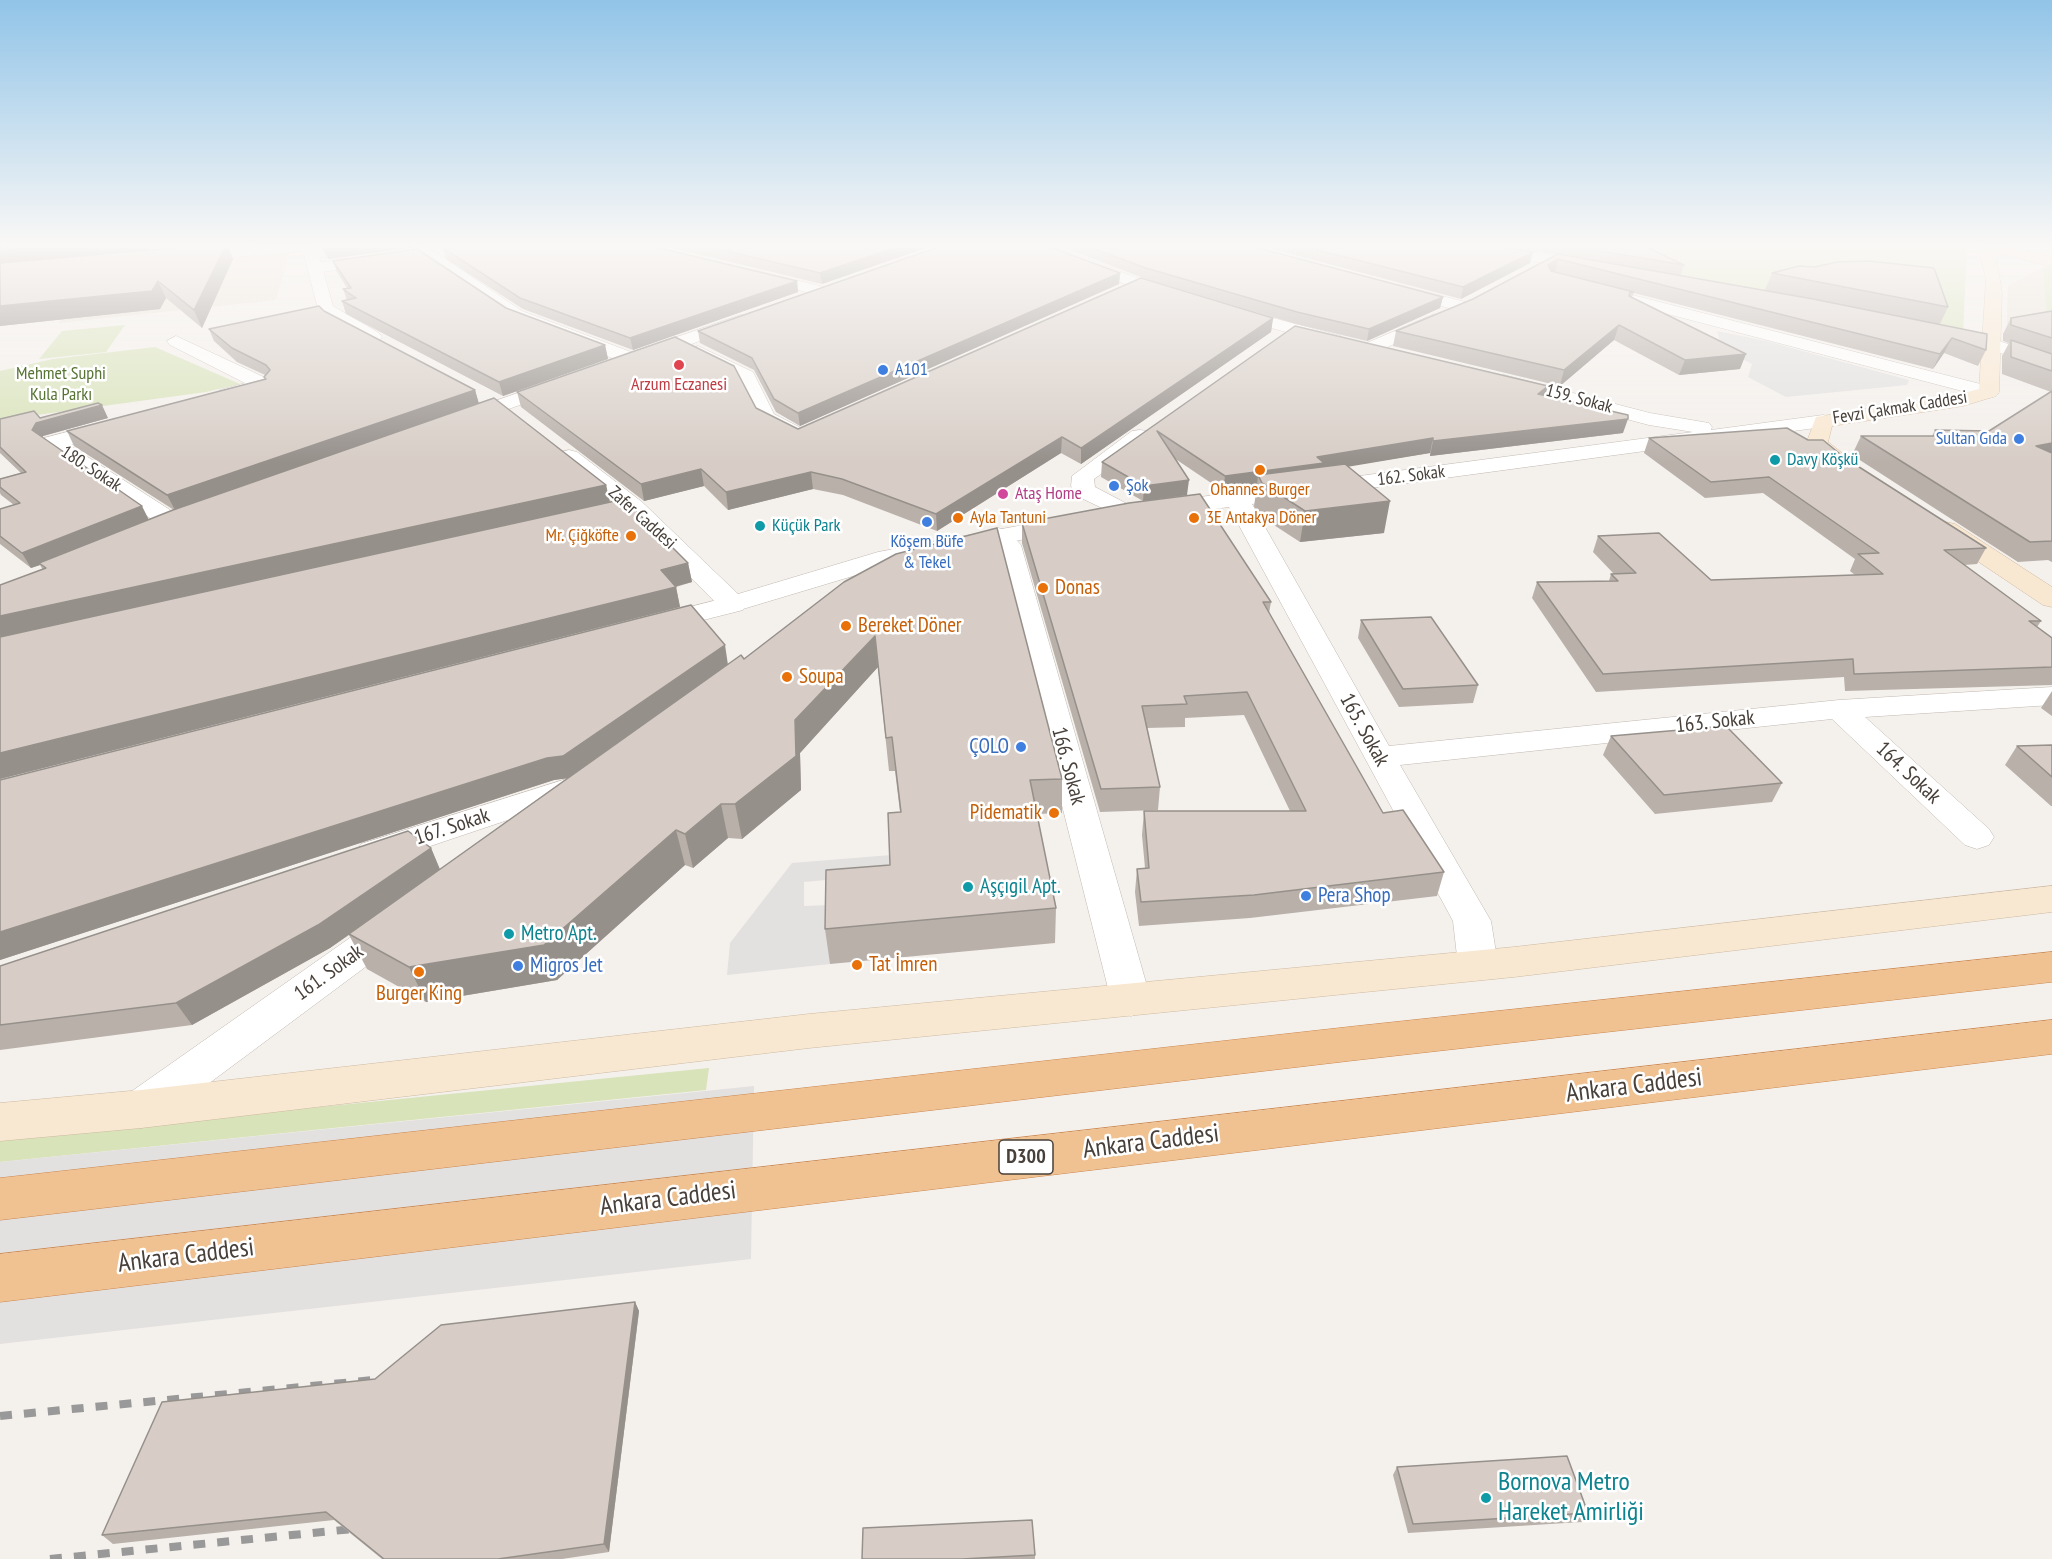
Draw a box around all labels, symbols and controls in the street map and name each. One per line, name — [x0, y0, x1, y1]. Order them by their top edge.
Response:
marker: Arzum Eczanesi — [672, 358, 686, 372]
place label: A101 — [895, 359, 928, 381]
park label: Mehmet Suphi Kula Parkı — [16, 363, 106, 406]
marker: A101 — [876, 363, 890, 377]
place label: Arzum Eczanesi — [631, 374, 727, 396]
street label: 159. Sokak — [1543, 380, 1615, 418]
street label: Fevzi Çakmak Caddesi — [1831, 387, 1969, 429]
place label: Sultan Gıda — [1936, 428, 2007, 450]
marker: Sultan Gıda — [2012, 432, 2026, 446]
street label: 180. Sokak — [57, 441, 125, 497]
place label: Davy Köşkü — [1787, 449, 1858, 471]
marker: Davy Köşkü — [1768, 453, 1782, 467]
street label: 162. Sokak — [1376, 461, 1446, 491]
marker: Ohannes Burger — [1253, 463, 1267, 477]
place label: Şok — [1126, 475, 1148, 497]
marker: Şok — [1107, 479, 1121, 493]
place label: Ohannes Burger — [1210, 479, 1310, 501]
street label: Zafer Caddesi — [604, 482, 680, 554]
place label: Ataş Home — [1015, 483, 1082, 505]
marker: Ataş Home — [996, 487, 1010, 501]
place label: Ayla Tantuni — [970, 507, 1046, 529]
place label: 3E Antakya Döner — [1206, 507, 1316, 529]
marker: Ayla Tantuni — [951, 511, 965, 525]
marker: 3E Antakya Döner — [1187, 511, 1201, 525]
place label: Küçük Park — [772, 515, 840, 537]
marker: Köşem Büfe & Tekel — [920, 515, 934, 529]
marker: Küçük Park — [753, 519, 767, 533]
place label: Mr. Çiğköfte — [546, 525, 619, 547]
marker: Mr. Çiğköfte — [624, 529, 638, 543]
place label: Köşem Büfe & Tekel — [890, 531, 964, 574]
place label: Donas — [1055, 575, 1100, 601]
marker: Donas — [1036, 581, 1050, 595]
place label: Bereket Döner — [858, 613, 962, 639]
marker: Bereket Döner — [839, 619, 853, 633]
place label: Soupa — [799, 664, 844, 690]
marker: Soupa — [780, 670, 794, 684]
street label: 165. Sokak — [1334, 689, 1394, 771]
street label: 163. Sokak — [1674, 705, 1756, 739]
street label: 166. Sokak — [1046, 724, 1090, 808]
place label: ÇOLO — [969, 734, 1009, 760]
street label: 164. Sokak — [1870, 737, 1946, 809]
marker: ÇOLO — [1014, 740, 1028, 754]
place label: Pidematik — [970, 800, 1042, 826]
street label: 167. Sokak — [411, 803, 493, 851]
marker: Pidematik — [1047, 806, 1061, 820]
place label: Aşçıgil Apt. — [980, 874, 1061, 900]
marker: Aşçıgil Apt. — [961, 880, 975, 894]
place label: Pera Shop — [1318, 883, 1391, 909]
marker: Pera Shop — [1299, 889, 1313, 903]
place label: Metro Apt. — [521, 921, 597, 947]
marker: Metro Apt. — [502, 927, 516, 941]
street label: 161. Sokak — [290, 940, 368, 1006]
place label: Tat İmren — [869, 952, 937, 978]
place label: Migros Jet — [530, 953, 603, 979]
marker: Tat İmren — [850, 958, 864, 972]
marker: Migros Jet — [511, 959, 525, 973]
marker: Burger King — [412, 965, 426, 979]
place label: Burger King — [376, 981, 462, 1007]
street label: Ankara Caddesi — [1564, 1062, 1704, 1110]
street label: Ankara Caddesi — [1081, 1118, 1221, 1166]
road number: D300 — [999, 1140, 1053, 1174]
street label: Ankara Caddesi — [598, 1175, 738, 1223]
street label: Ankara Caddesi — [116, 1232, 256, 1280]
place label: Bornova Metro Hareket Amirliği — [1498, 1467, 1644, 1528]
marker: Bornova Metro Hareket Amirliği — [1479, 1491, 1493, 1505]

